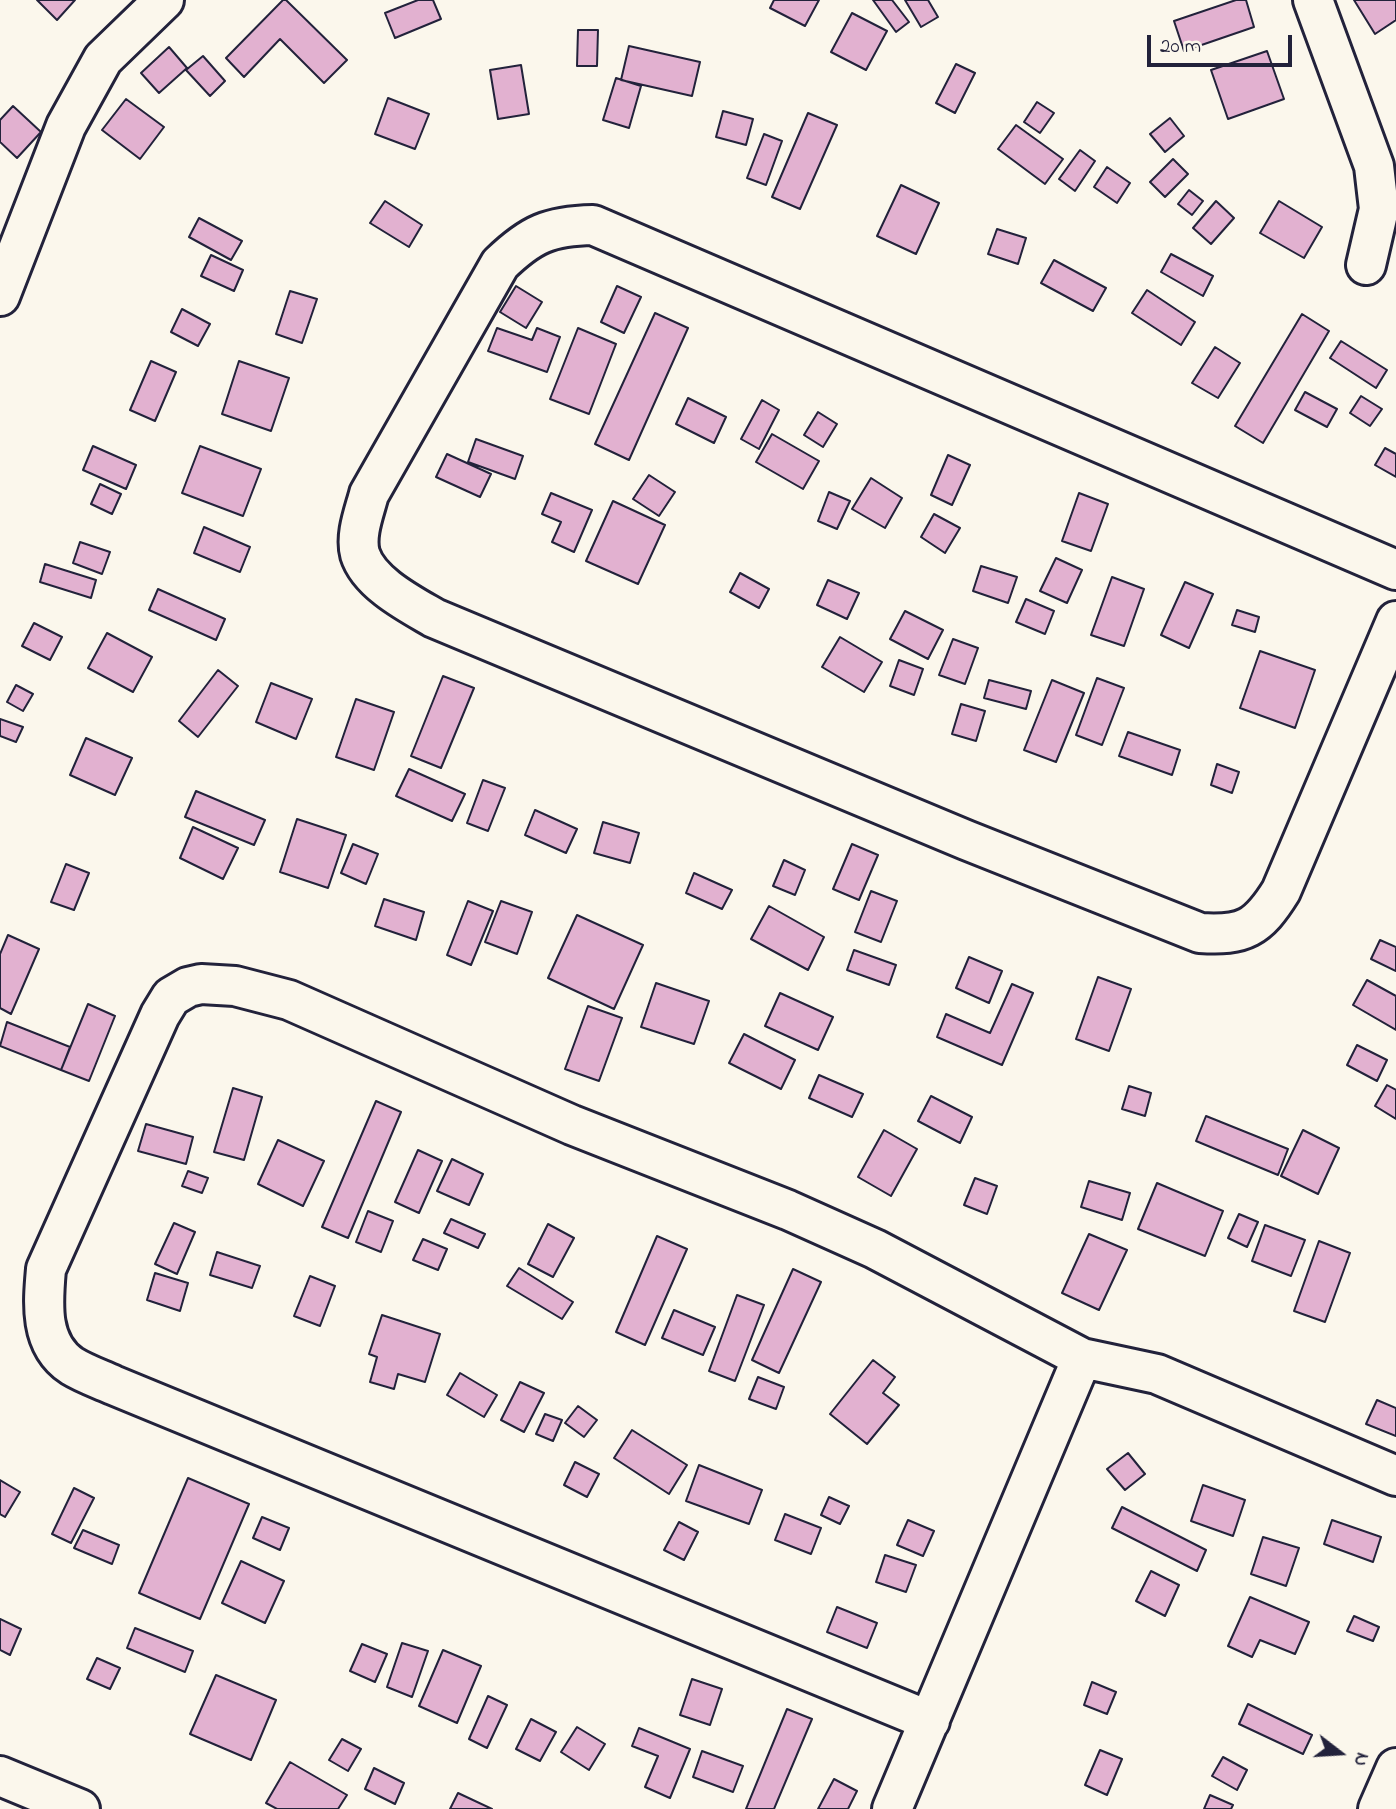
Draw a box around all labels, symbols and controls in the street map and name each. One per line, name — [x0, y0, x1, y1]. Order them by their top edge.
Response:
scale bar — [1151, 21, 1296, 65]
text: 20 m — [1160, 32, 1201, 62]
north arrow — [1305, 1718, 1375, 1788]
text: N — [1346, 1749, 1375, 1769]

